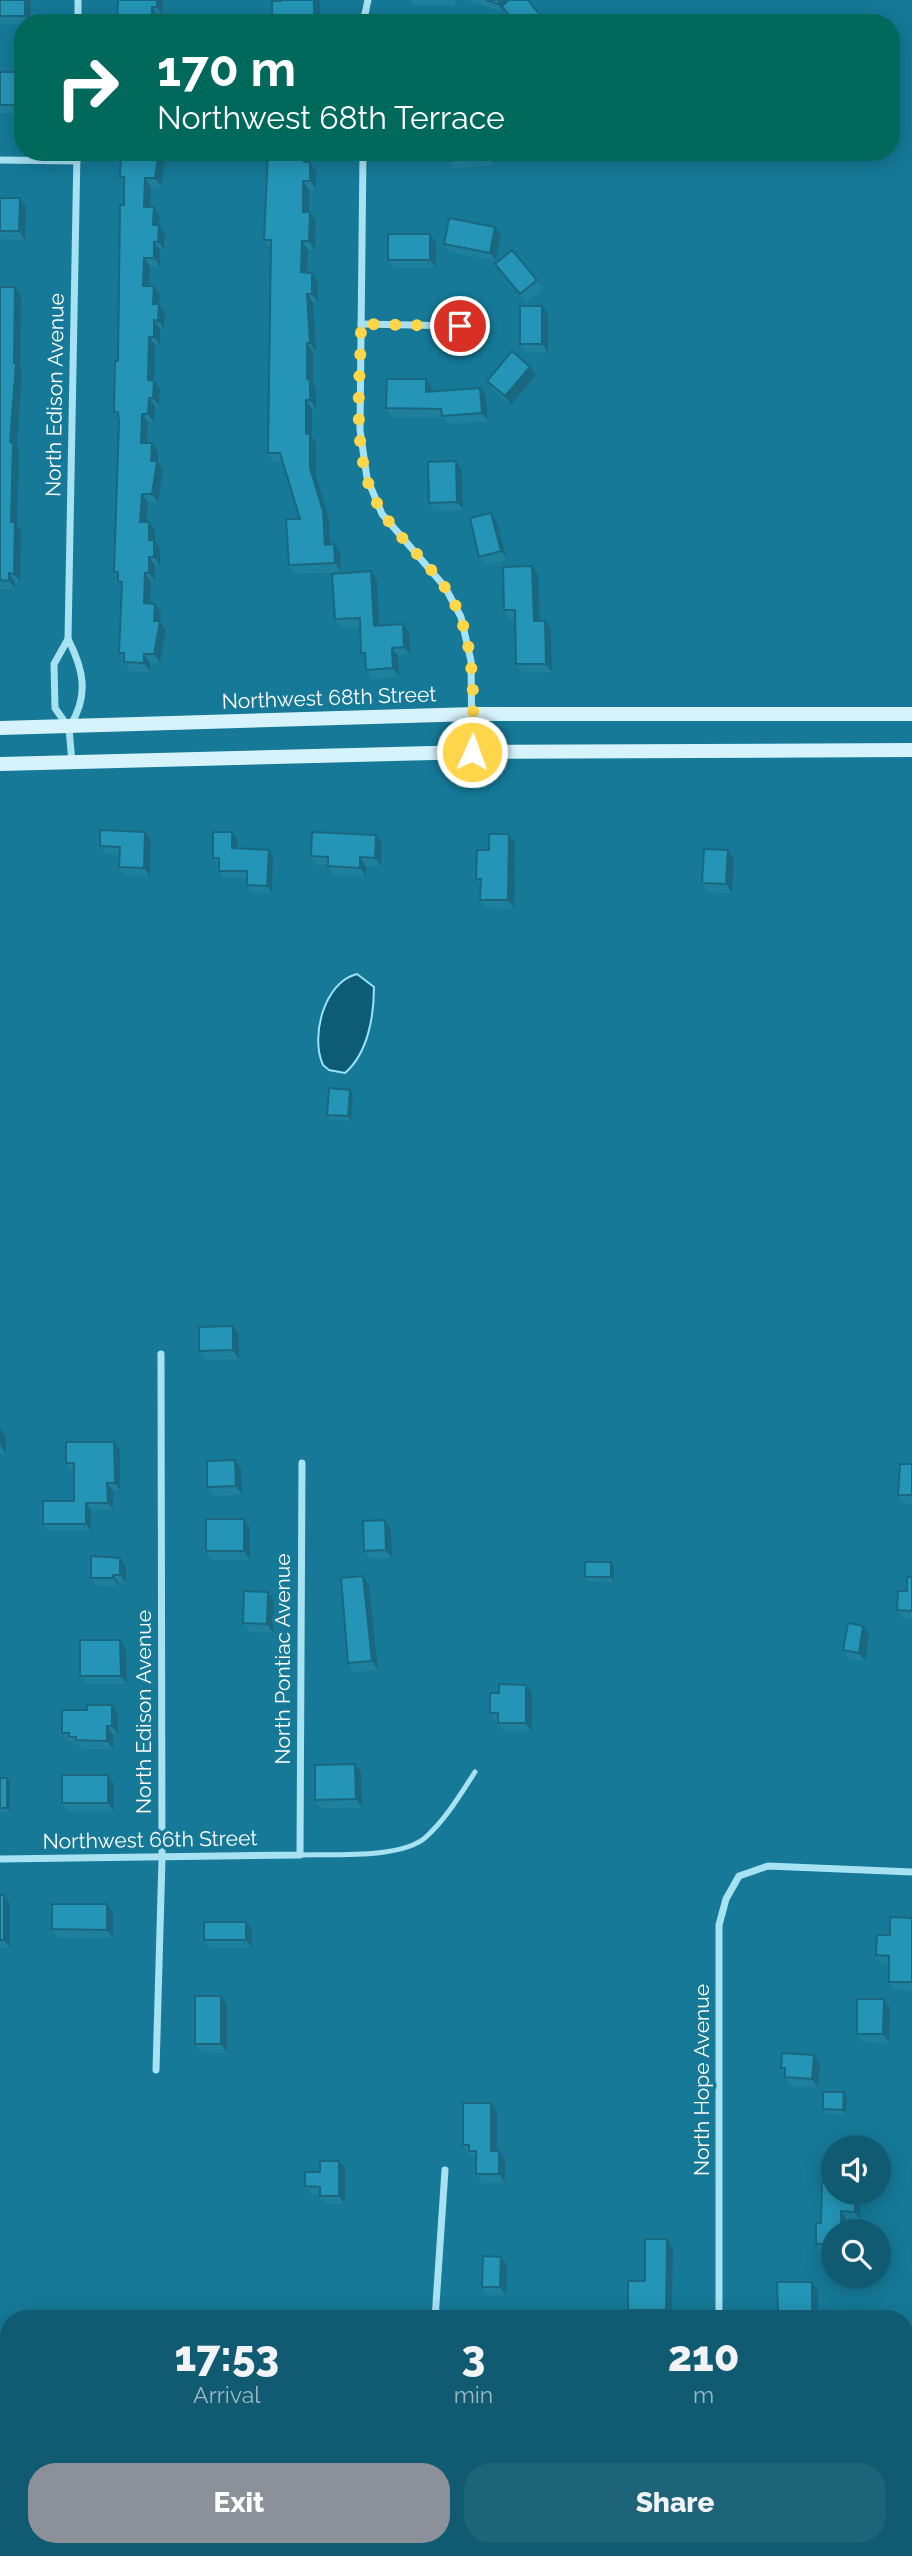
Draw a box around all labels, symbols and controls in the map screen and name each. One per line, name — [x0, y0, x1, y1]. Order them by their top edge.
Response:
text: 170 m — [157, 40, 296, 97]
icon: right — [42, 42, 133, 133]
text: Northwest 68th Terrace — [157, 99, 505, 136]
street label: North Edison Avenue — [40, 293, 69, 497]
pin — [430, 296, 490, 356]
icon: arrive — [441, 307, 479, 345]
street label: Northwest 68th Street — [221, 681, 437, 714]
position arrow — [435, 715, 509, 789]
street label: North Pontiac Avenue — [270, 1553, 295, 1765]
street label: North Edison Avenue — [131, 1610, 156, 1814]
street label: Northwest 66th Street — [42, 1825, 258, 1854]
street label: North Hope Avenue — [689, 1984, 714, 2176]
map controls — [821, 2135, 891, 2289]
button: sound — [821, 2135, 891, 2205]
button: search — [821, 2219, 891, 2289]
text: 17:53 — [174, 2332, 279, 2381]
text: 3 — [461, 2332, 485, 2381]
text: 210 — [668, 2332, 740, 2381]
text: Arrival — [193, 2381, 261, 2408]
text: min — [454, 2381, 493, 2408]
text: m — [693, 2381, 714, 2408]
button: Exit — [28, 2463, 450, 2543]
button: Share — [464, 2463, 886, 2543]

